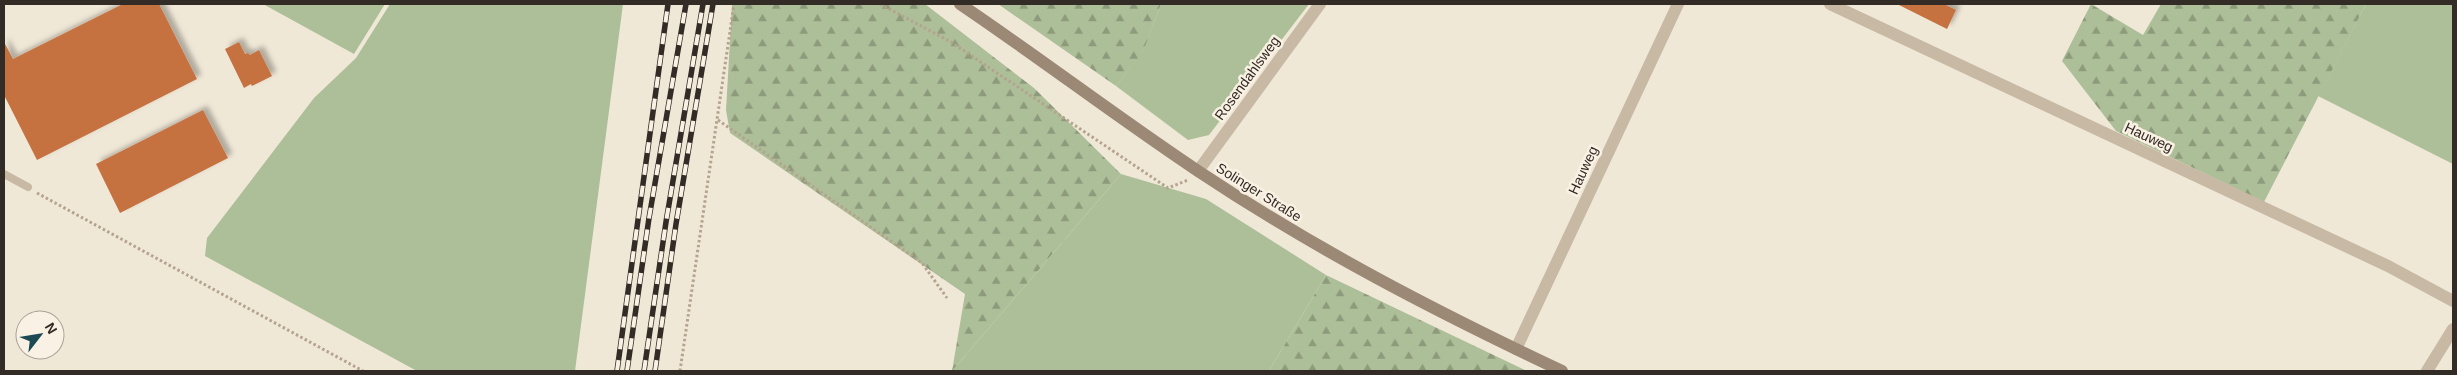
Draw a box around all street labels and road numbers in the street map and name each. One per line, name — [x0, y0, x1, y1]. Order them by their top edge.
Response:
street label: Rosendahlsweg — [1211, 33, 1283, 123]
street label: Hauweg — [2122, 119, 2176, 155]
street label: Hauweg — [1565, 143, 1601, 197]
street label: Solinger Straße — [1214, 159, 1305, 225]

